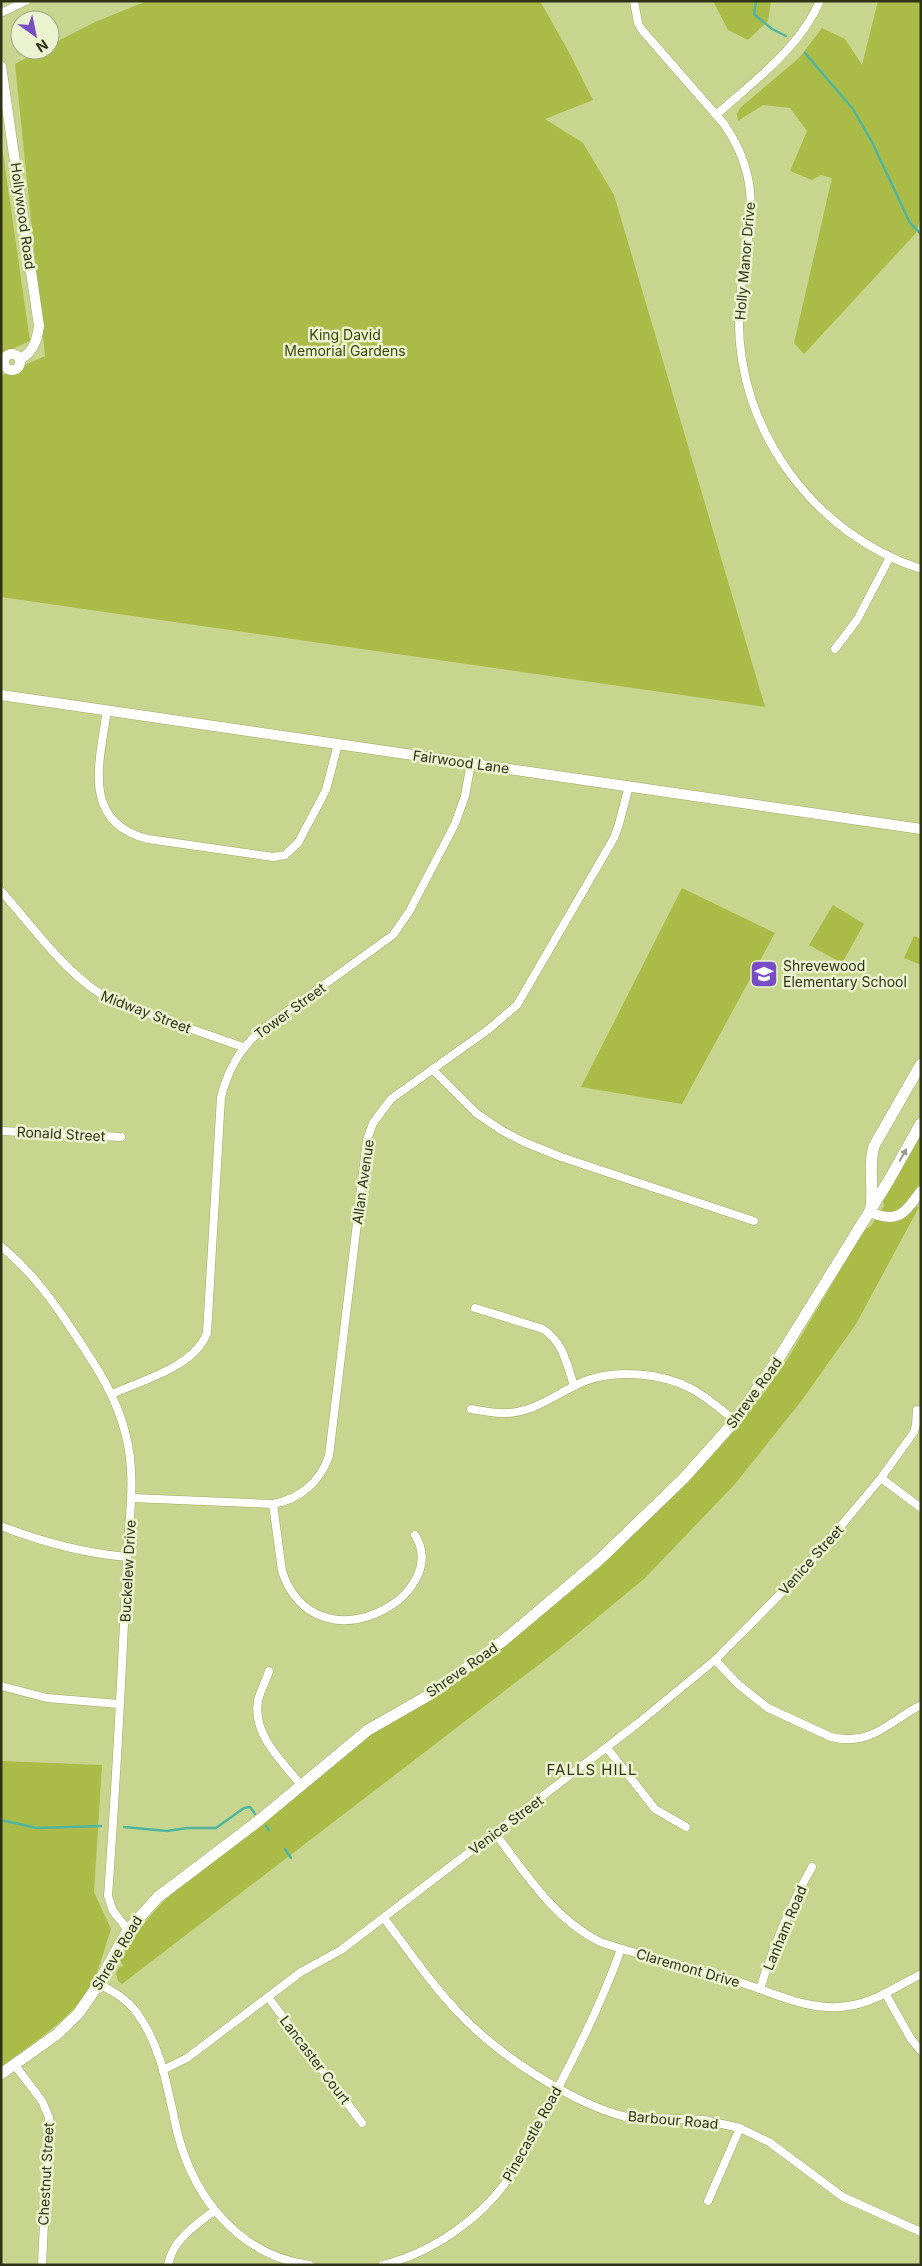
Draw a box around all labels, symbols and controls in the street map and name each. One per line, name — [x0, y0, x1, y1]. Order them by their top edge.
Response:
north arrow — [10, 10, 60, 60]
text: N — [33, 36, 51, 56]
street label: Hollywood Road — [8, 161, 39, 270]
street label: Holly Manor Drive — [731, 201, 758, 321]
park label: King David Memorial Gardens — [284, 326, 406, 359]
street label: Fairwood Lane — [412, 746, 510, 777]
place label: Shrevewood Elementary School — [783, 957, 907, 990]
school or university icon: Shrevewood Elementary School — [749, 959, 779, 989]
street label: Tower Street — [251, 979, 329, 1042]
street label: Midway Street — [99, 987, 194, 1037]
street label: Ronald Street — [16, 1123, 106, 1144]
street label: Allan Avenue — [348, 1138, 377, 1226]
one-way arrow — [899, 1148, 908, 1161]
street label: Shreve Road — [722, 1354, 785, 1432]
street label: Buckelew Drive — [116, 1519, 139, 1623]
street label: Venice Street — [775, 1521, 847, 1598]
street label: Shreve Road — [423, 1639, 501, 1701]
district label: FALLS HILL — [547, 1760, 637, 1779]
street label: Venice Street — [465, 1791, 546, 1858]
street label: Lanham Road — [759, 1883, 810, 1973]
street label: Shreve Road — [88, 1913, 145, 1993]
street label: Claremont Drive — [634, 1945, 742, 1990]
street label: Lancaster Court — [277, 2012, 354, 2108]
street label: Pinecastle Road — [498, 2083, 565, 2184]
street label: Barbour Road — [627, 2107, 719, 2132]
street label: Chestnut Street — [34, 2122, 57, 2226]

